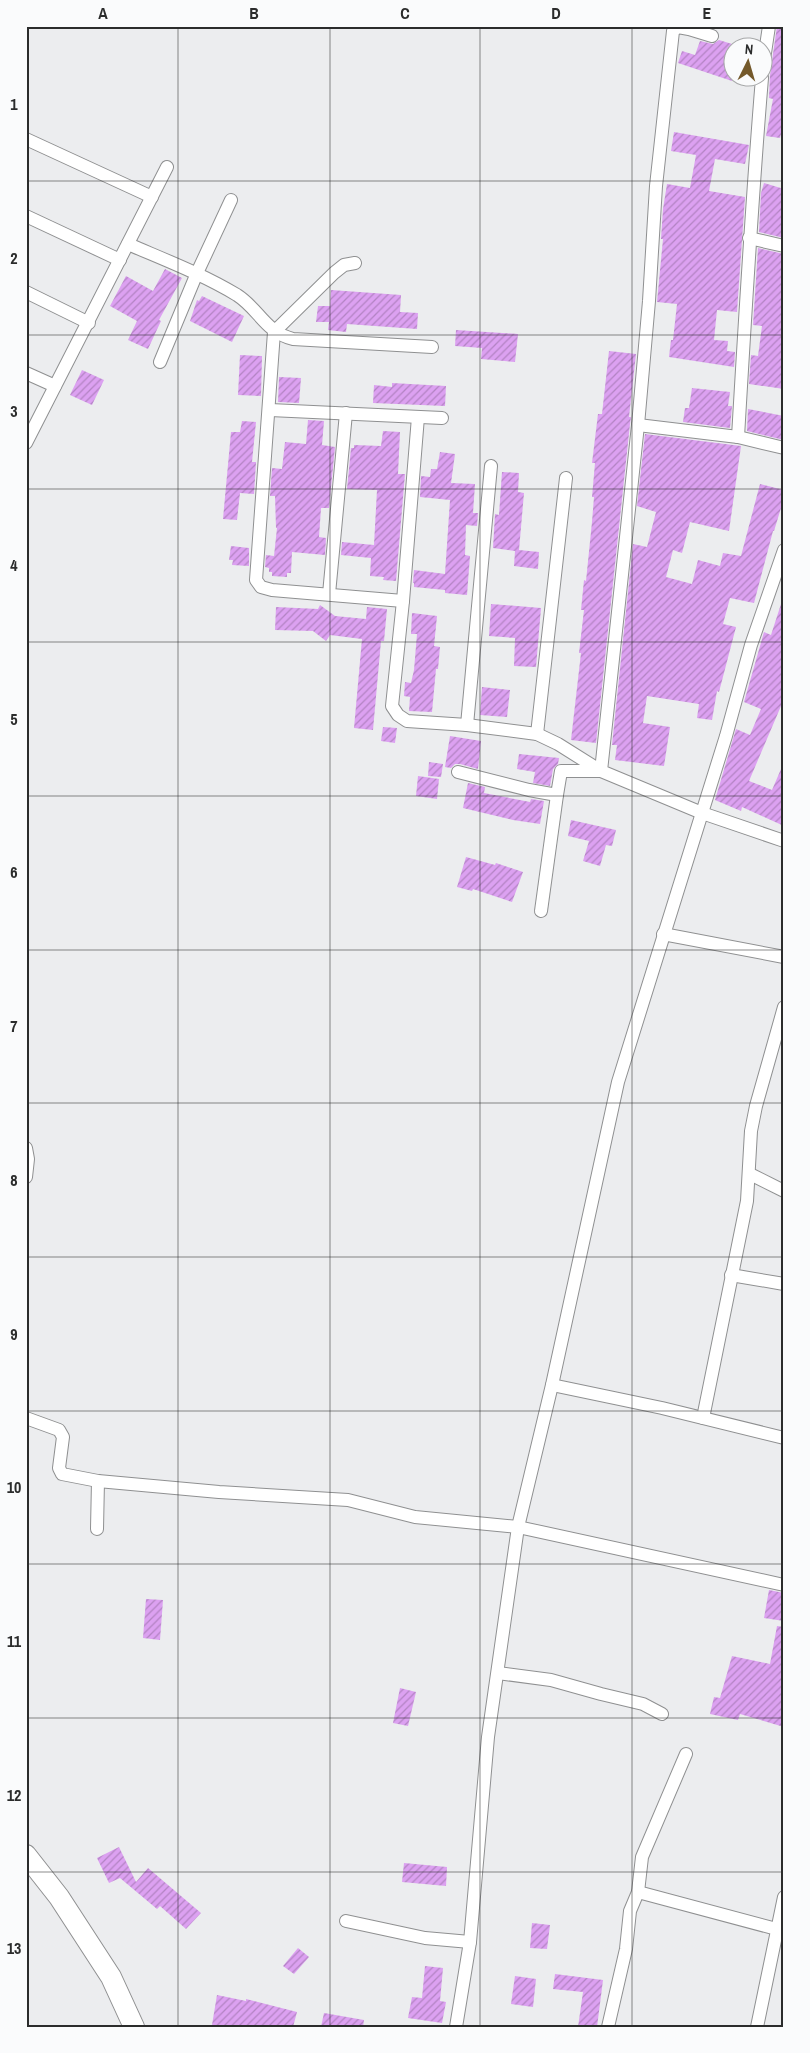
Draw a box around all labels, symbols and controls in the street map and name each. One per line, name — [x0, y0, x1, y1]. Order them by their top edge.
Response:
text: A — [98, 2, 108, 24]
text: B — [249, 2, 259, 24]
text: C — [400, 2, 410, 24]
text: D — [551, 2, 561, 24]
text: E — [703, 2, 712, 24]
north arrow — [722, 38, 772, 88]
text: N — [744, 40, 754, 58]
text: 1 — [10, 93, 18, 115]
text: 2 — [10, 247, 18, 269]
text: 3 — [10, 400, 18, 422]
text: 4 — [10, 554, 18, 576]
text: 5 — [10, 708, 18, 730]
text: 6 — [10, 861, 18, 883]
text: 7 — [10, 1015, 18, 1037]
text: 8 — [10, 1169, 18, 1191]
text: 9 — [10, 1323, 18, 1345]
text: 10 — [7, 1476, 21, 1498]
text: 11 — [7, 1630, 22, 1652]
text: 12 — [7, 1784, 21, 1806]
text: 13 — [7, 1937, 21, 1959]

